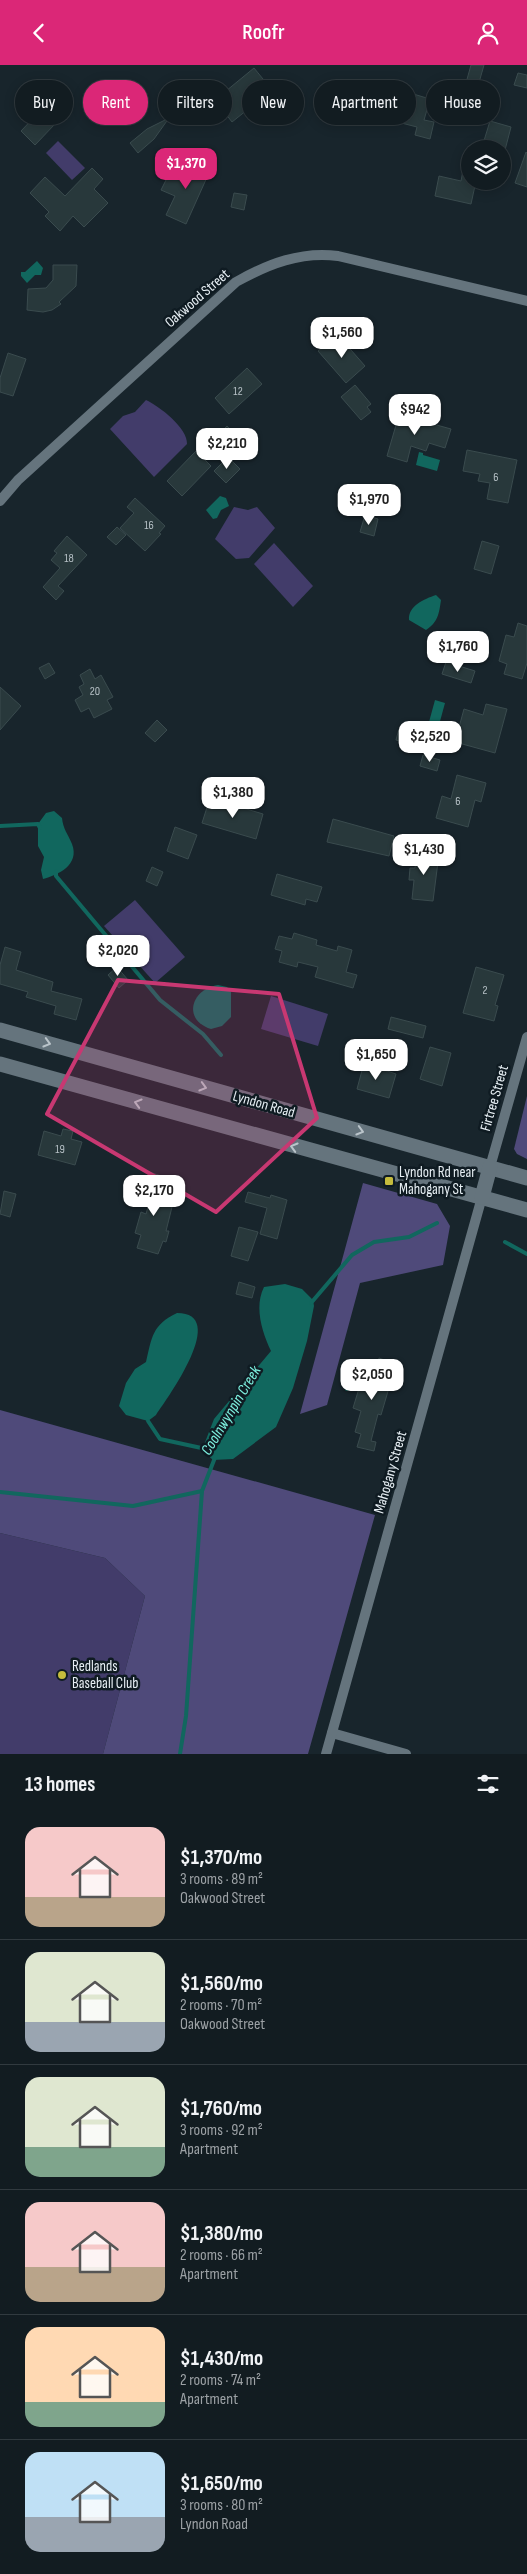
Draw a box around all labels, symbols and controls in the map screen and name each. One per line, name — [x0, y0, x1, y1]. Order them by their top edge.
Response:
icon: back — [25, 19, 53, 47]
text: Roofr — [242, 19, 285, 46]
icon: person — [474, 19, 502, 47]
chip: Buy — [15, 80, 73, 125]
chip: Rent — [83, 80, 148, 125]
chip: Filters — [158, 80, 232, 125]
chip: New — [242, 80, 304, 125]
chip: Apartment — [314, 80, 416, 125]
chip: House — [426, 80, 500, 125]
map controls — [461, 140, 511, 190]
button: layers — [461, 140, 511, 190]
pin: $1,370 — [145, 147, 227, 190]
text: $1,370 — [166, 154, 206, 173]
street label: Oakwood Street — [161, 265, 234, 332]
pin: $1,560 — [301, 317, 383, 359]
text: $1,560 — [322, 323, 362, 342]
house number: 12 — [233, 384, 243, 399]
pin: $942 — [385, 393, 445, 436]
text: $942 — [400, 400, 430, 419]
pin: $2,210 — [186, 427, 268, 470]
text: $2,210 — [207, 434, 247, 453]
house number: 6 — [493, 470, 499, 485]
pin: $1,970 — [328, 483, 410, 526]
text: $1,970 — [349, 490, 389, 509]
house number: 16 — [144, 518, 154, 533]
house number: 18 — [64, 551, 74, 566]
pin: $1,760 — [417, 631, 499, 673]
text: $1,760 — [438, 637, 478, 656]
house number: 20 — [90, 684, 100, 699]
pin: $2,520 — [389, 721, 471, 763]
text: $2,520 — [410, 727, 450, 746]
pin: $1,380 — [192, 777, 274, 819]
text: $1,380 — [213, 783, 253, 802]
house number: 6 — [455, 794, 461, 809]
pin: $1,430 — [383, 833, 465, 876]
text: $1,430 — [404, 840, 444, 859]
pin: $2,020 — [77, 935, 159, 977]
text: $2,020 — [98, 941, 139, 960]
house number: 2 — [483, 983, 488, 998]
one-way arrow — [43, 1037, 51, 1048]
pin: $1,650 — [335, 1039, 417, 1081]
text: $1,650 — [356, 1045, 396, 1064]
street label: Firtree Street — [476, 1062, 513, 1133]
one-way arrow — [199, 1081, 208, 1092]
street label: Lyndon Road — [231, 1087, 297, 1122]
one-way arrow — [134, 1098, 142, 1108]
one-way arrow — [355, 1125, 363, 1135]
house number: 19 — [55, 1142, 65, 1157]
one-way arrow — [291, 1142, 299, 1152]
place label: Lyndon Rd near Mahogany St — [399, 1163, 476, 1199]
pin: $2,170 — [113, 1175, 195, 1217]
marker: Lyndon Rd near Mahogany St — [383, 1175, 395, 1187]
text: $2,170 — [134, 1181, 174, 1200]
pin: $2,050 — [331, 1359, 413, 1401]
water label: Coolnwynpin Creek — [197, 1362, 266, 1459]
text: $2,050 — [351, 1365, 393, 1384]
street label: Mahogany Street — [370, 1428, 411, 1516]
place label: Redlands Baseball Club — [72, 1657, 138, 1693]
marker: Redlands Baseball Club — [56, 1669, 68, 1681]
icon: filters — [474, 1770, 502, 1798]
text: 13 homes — [25, 1772, 95, 1797]
text: $1,370/mo — [180, 1845, 262, 1870]
icon: home — [65, 1847, 125, 1907]
text: 3 rooms · 89 m² — [180, 1870, 263, 1889]
text: Oakwood Street — [180, 1889, 265, 1908]
text: $1,560/mo — [180, 1971, 263, 1996]
icon: home — [65, 1972, 125, 2032]
text: 2 rooms · 70 m² — [180, 1996, 262, 2015]
text: Oakwood Street — [180, 2015, 265, 2034]
text: $1,760/mo — [180, 2096, 262, 2121]
icon: home — [65, 2097, 125, 2157]
text: 3 rooms · 92 m² — [180, 2121, 263, 2140]
text: Apartment — [180, 2140, 238, 2159]
text: $1,380/mo — [180, 2221, 263, 2246]
icon: home — [65, 2222, 125, 2282]
text: 2 rooms · 66 m² — [180, 2246, 263, 2265]
text: Apartment — [180, 2265, 238, 2284]
text: $1,430/mo — [180, 2346, 263, 2371]
icon: home — [65, 2347, 125, 2407]
text: 2 rooms · 74 m² — [180, 2371, 261, 2390]
text: Apartment — [180, 2390, 238, 2409]
text: $1,650/mo — [180, 2471, 263, 2496]
icon: home — [65, 2472, 125, 2532]
text: 3 rooms · 80 m² — [180, 2496, 263, 2515]
text: Lyndon Road — [180, 2515, 248, 2534]

